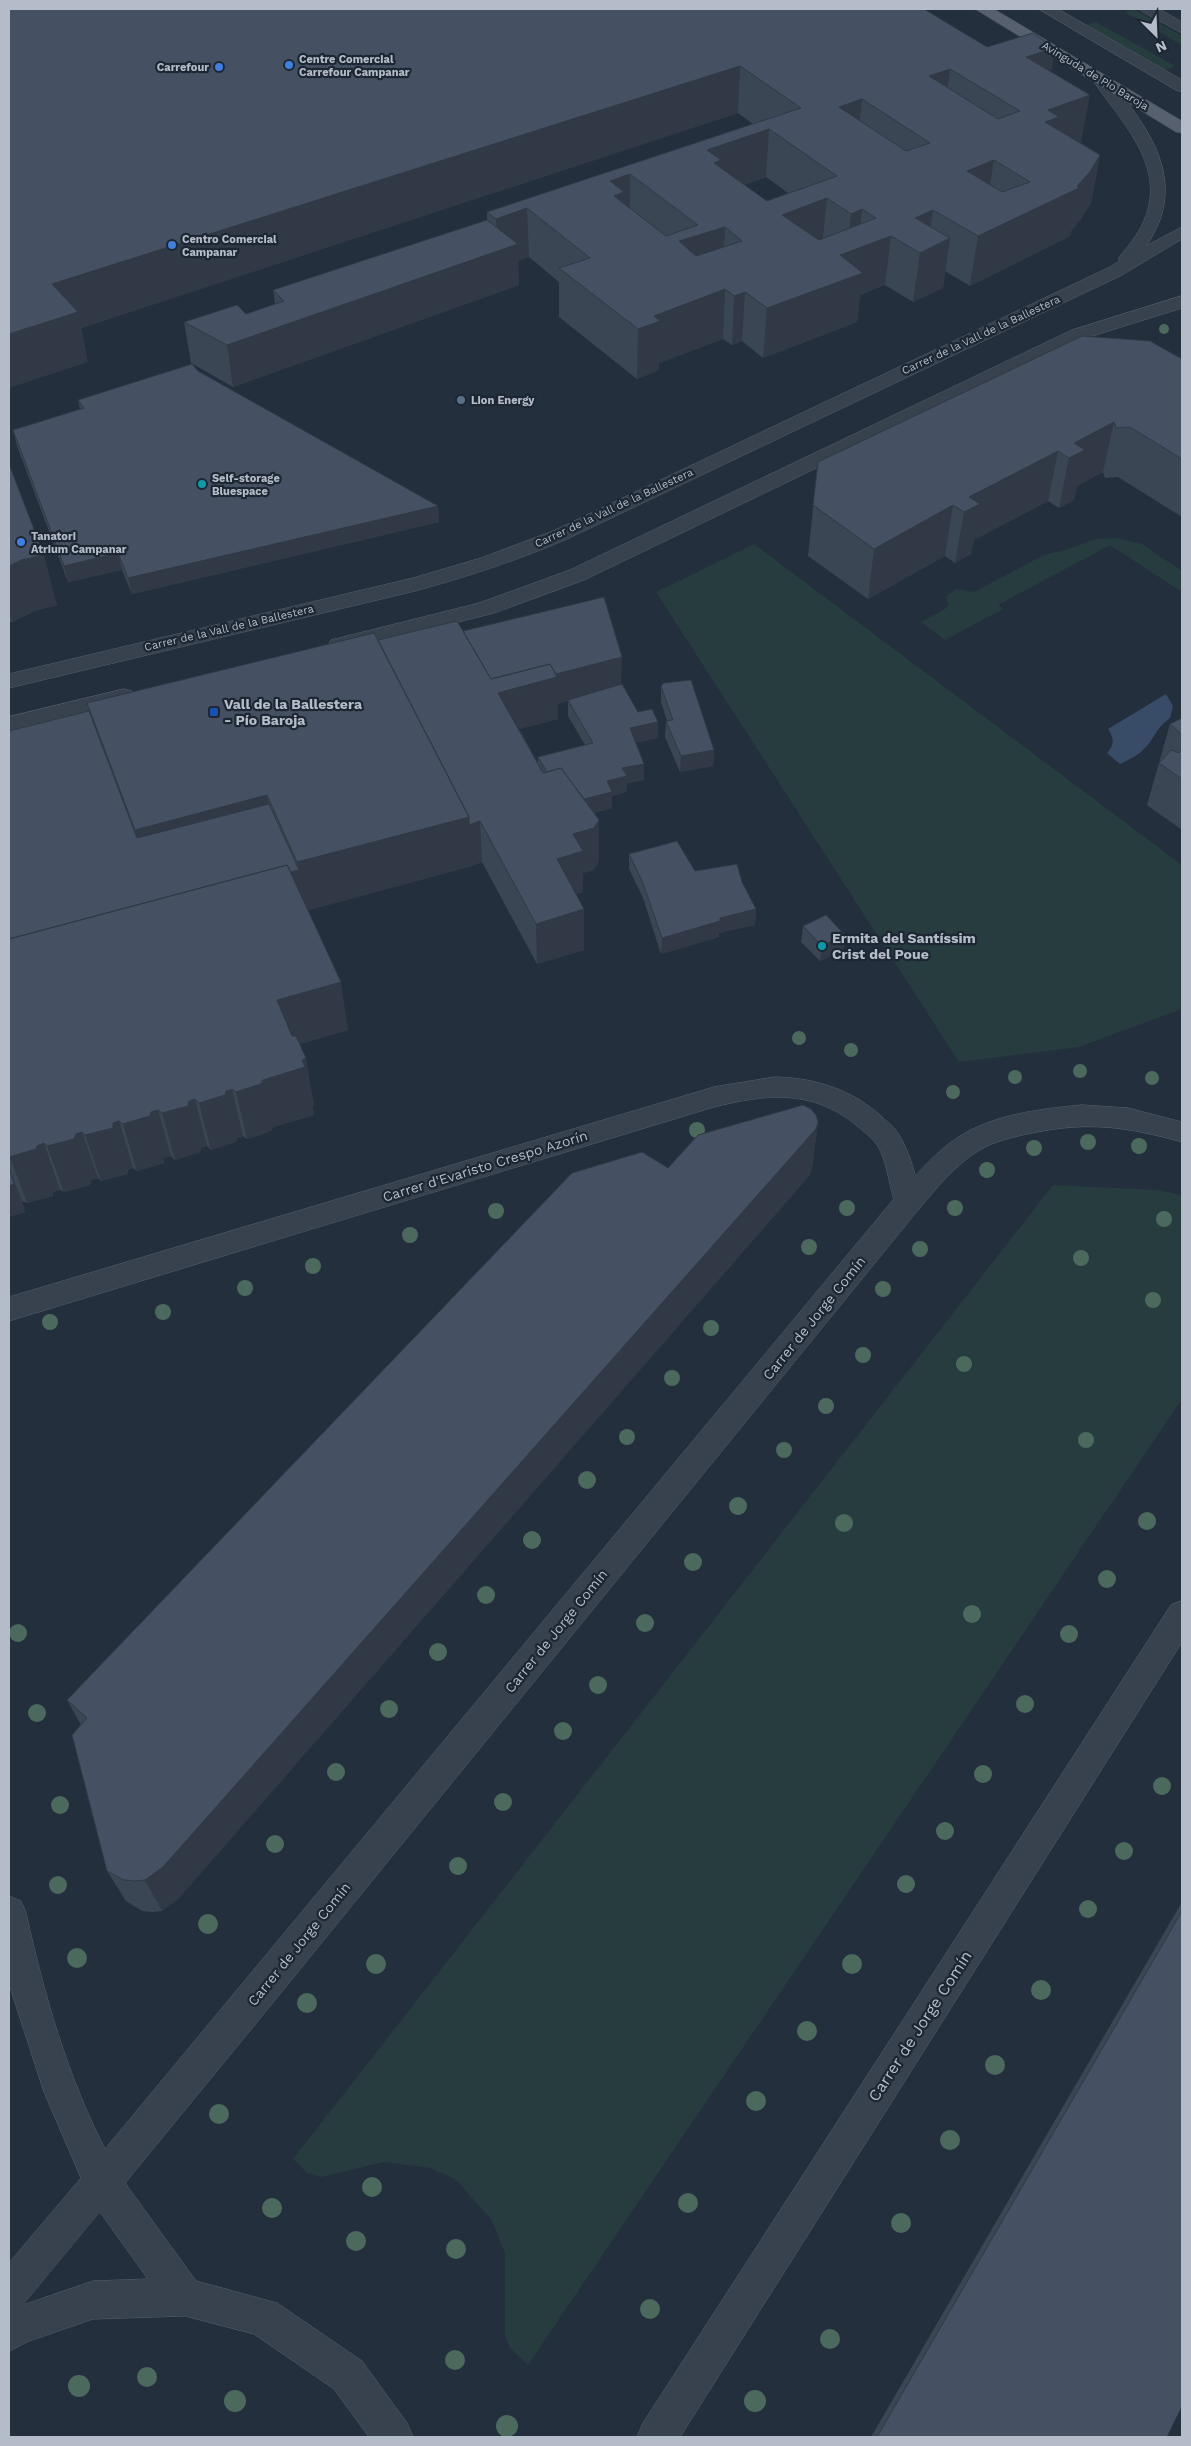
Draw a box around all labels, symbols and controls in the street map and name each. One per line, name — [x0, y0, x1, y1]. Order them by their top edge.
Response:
north arrow — [1131, 10, 1181, 60]
text: N — [1153, 37, 1169, 56]
street label: Avinguda de Pio Baroja — [1039, 39, 1151, 113]
place label: Centre Comercial Carrefour Campanar — [299, 53, 410, 79]
marker: Centre Comercial Carrefour Campanar — [283, 59, 295, 71]
place label: Carrefour — [157, 61, 209, 74]
marker: Carrefour — [213, 61, 225, 73]
place label: Centro Comercial Campanar — [182, 233, 277, 259]
marker: Centro Comercial Campanar — [166, 239, 178, 251]
street label: Carrer de la Vall de la Ballestera — [900, 292, 1062, 378]
marker: Lion Energy — [455, 394, 467, 406]
place label: Lion Energy — [471, 394, 535, 407]
street label: Carrer de la Vall de la Ballestera — [533, 465, 695, 551]
place label: Self-storage Bluespace — [212, 472, 280, 498]
marker: Self-storage Bluespace — [196, 478, 208, 490]
place label: Tanatori Atrium Campanar — [31, 530, 127, 556]
marker: Tanatori Atrium Campanar — [15, 536, 27, 548]
street label: Carrer de la Vall de la Ballestera — [143, 602, 315, 654]
place label: Vall de la Ballestera - Pío Baroja — [224, 696, 363, 728]
marker: Vall de la Ballestera - Pío Baroja — [208, 706, 220, 718]
place label: Ermita del Santíssim Crist del Poue — [832, 930, 976, 962]
marker: Ermita del Santíssim Crist del Poue — [816, 940, 828, 952]
street label: Carrer d'Evaristo Crespo Azorín — [381, 1127, 589, 1205]
street label: Carrer de Jorge Comín — [759, 1253, 869, 1383]
street label: Carrer de Jorge Comín — [501, 1566, 611, 1696]
street label: Carrer de Jorge Comín — [244, 1879, 354, 2009]
street label: Carrer de Jorge Comín — [864, 1947, 976, 2105]

